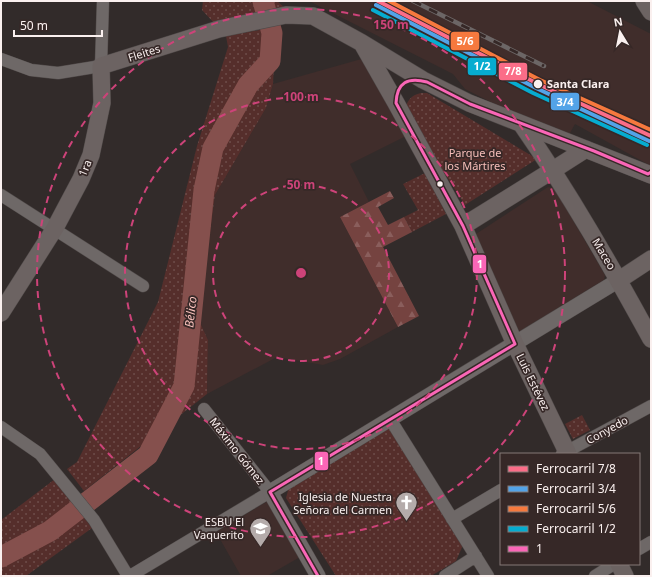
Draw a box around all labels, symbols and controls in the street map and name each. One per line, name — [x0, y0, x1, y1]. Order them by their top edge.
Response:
scale bar — [14, 12, 102, 38]
north arrow — [600, 12, 640, 52]
text: N — [612, 13, 624, 30]
text: 150 m — [373, 16, 409, 33]
text: 50 m — [20, 17, 48, 34]
line badge: 5/6 — [450, 31, 480, 51]
text: 5/6 — [456, 33, 474, 48]
street label: Fleites — [126, 41, 162, 65]
line badge: 1/2 — [467, 57, 497, 76]
text: 1/2 — [473, 58, 491, 73]
line badge: 7/8 — [498, 62, 528, 81]
text: 7/8 — [504, 63, 522, 78]
place label: Santa Clara — [547, 76, 609, 91]
marker: Santa Clara — [532, 78, 544, 90]
text: 100 m — [283, 88, 319, 105]
line badge: 3/4 — [550, 92, 580, 111]
text: 3/4 — [556, 94, 574, 109]
park label: Parque de los Mártires — [445, 145, 505, 173]
street label: 1ra — [74, 157, 95, 178]
text: 50 m — [287, 176, 315, 193]
unlabelled marker — [435, 179, 445, 189]
street label: Maceo — [589, 235, 620, 273]
line badge: 1 — [472, 254, 487, 274]
text: 1 — [477, 256, 483, 271]
centre of rings — [294, 266, 308, 280]
water label: Bélico — [180, 295, 201, 329]
street label: Luis Estévez — [513, 351, 554, 413]
street label: Conyedo — [583, 412, 631, 447]
street label: Máximo Gómez — [207, 414, 268, 487]
line badge: 1 — [314, 451, 329, 471]
text: 1 — [318, 453, 324, 468]
legend — [500, 453, 640, 565]
text: Ferrocarril 7/8 — [536, 460, 616, 477]
text: Ferrocarril 3/4 — [536, 480, 616, 497]
place label: Iglesia de Nuestra Señora del Carmen — [293, 489, 392, 517]
church icon: Iglesia de Nuestra Señora del Carmen — [394, 490, 420, 523]
text: Ferrocarril 5/6 — [536, 500, 616, 517]
place label: ESBU El Vaquerito — [194, 514, 244, 542]
school or university icon: ESBU El Vaquerito — [247, 515, 273, 548]
text: Ferrocarril 1/2 — [536, 520, 616, 537]
text: 1 — [536, 540, 543, 557]

